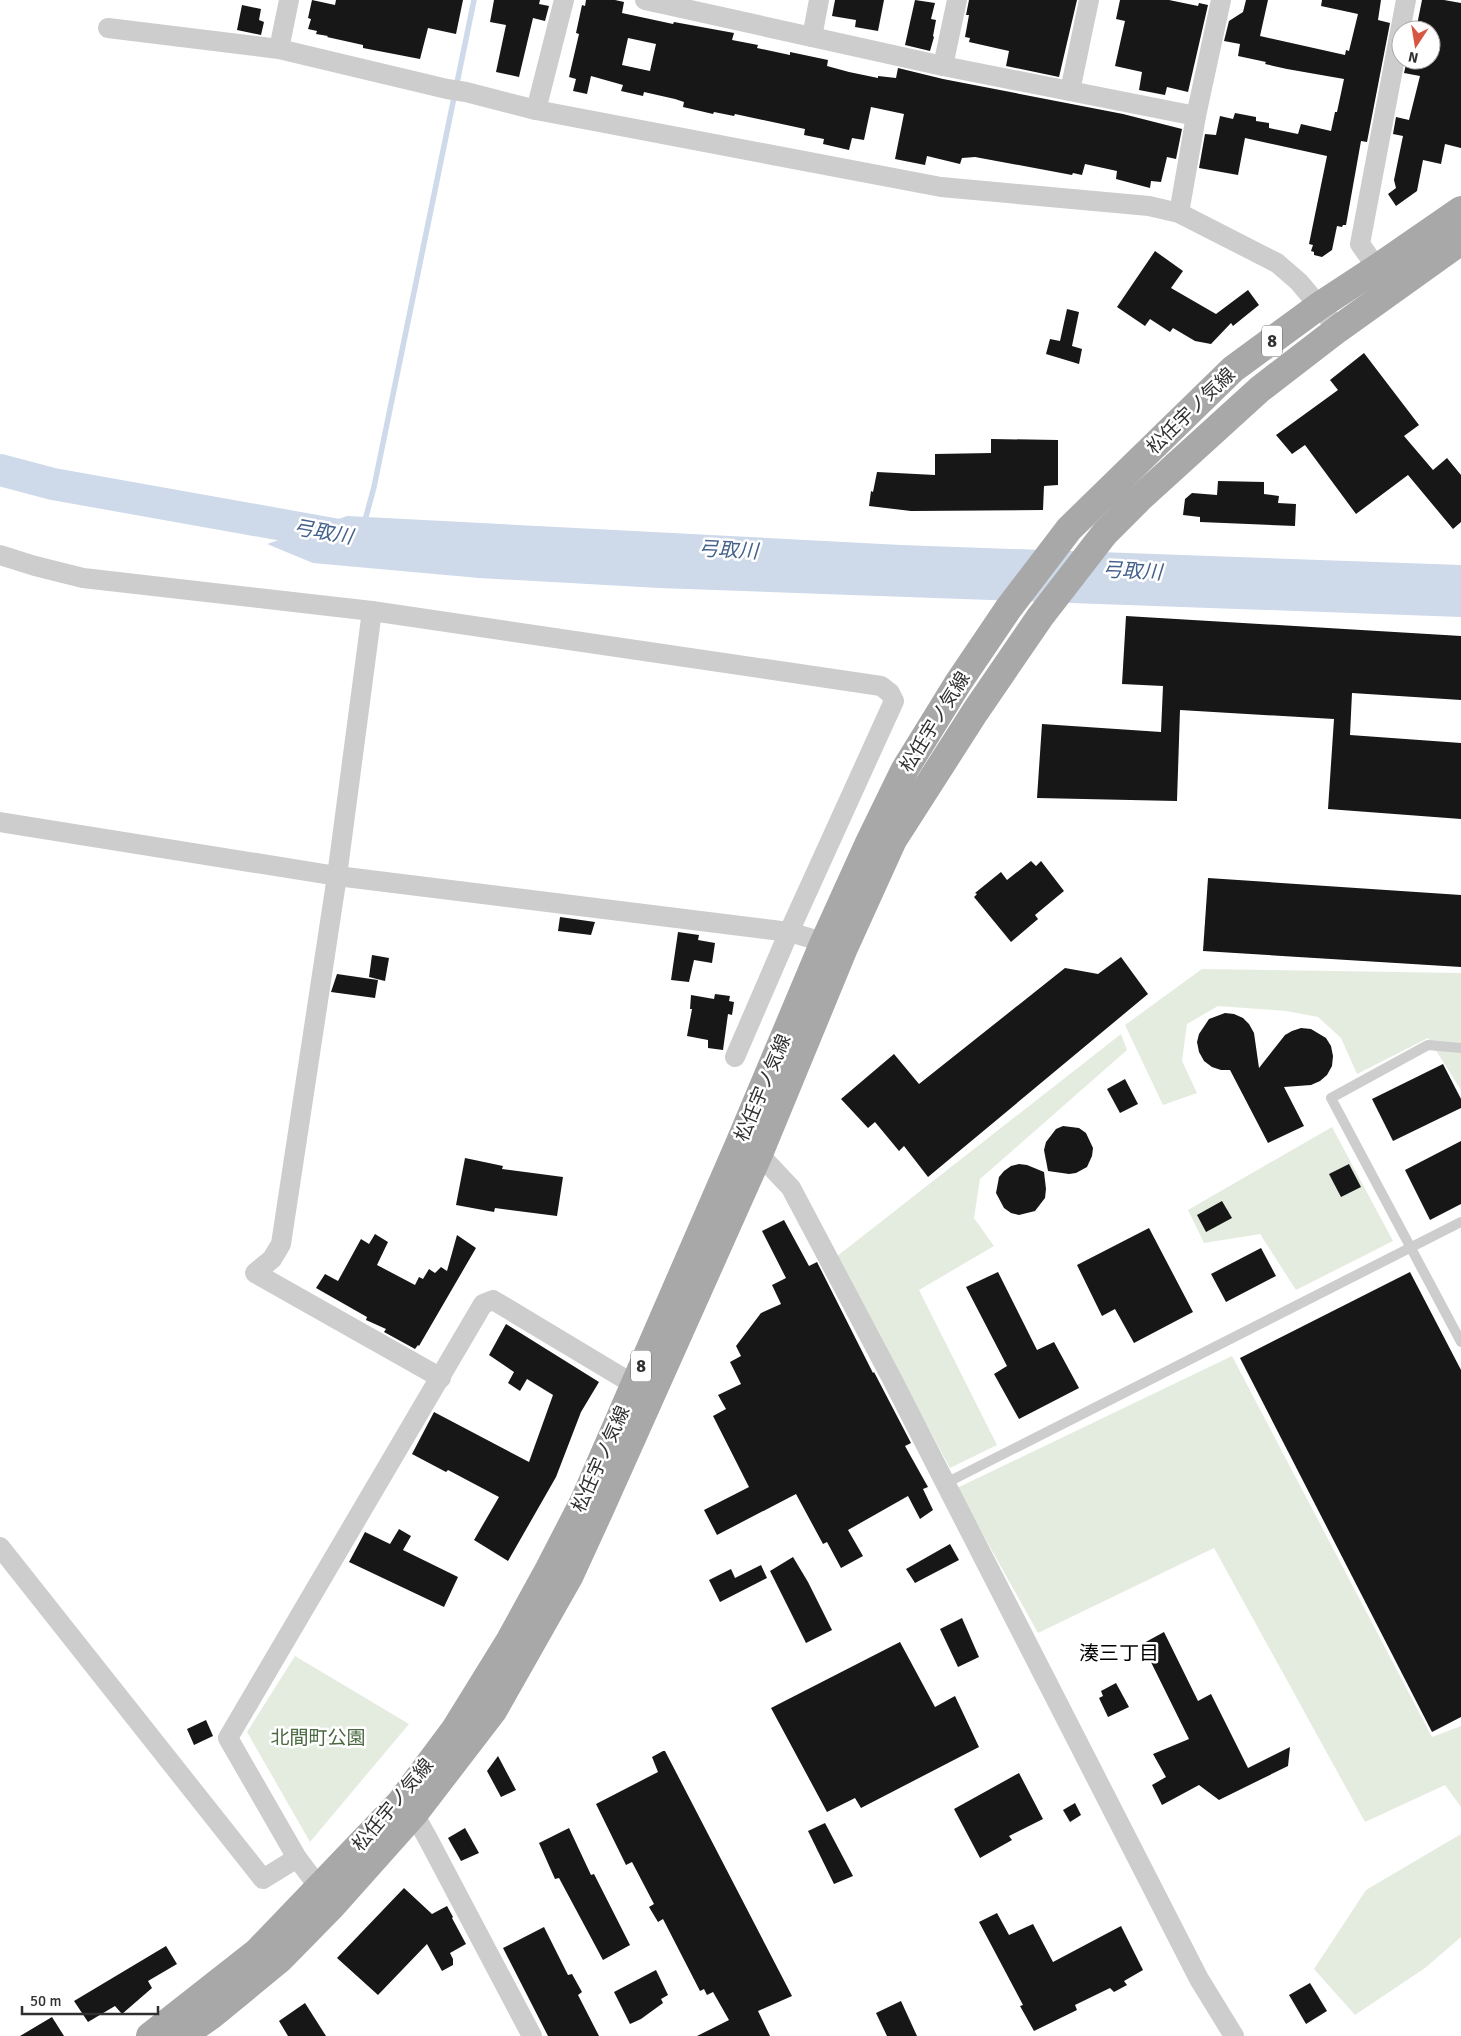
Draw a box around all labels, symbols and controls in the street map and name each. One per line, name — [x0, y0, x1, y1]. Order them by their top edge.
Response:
north arrow — [1391, 20, 1441, 70]
text: N — [1407, 48, 1420, 67]
road number: 8 — [1262, 326, 1282, 356]
street label: 松任宇ノ気線 — [1142, 363, 1240, 459]
water label: 弓取川 — [291, 514, 357, 550]
water label: 弓取川 — [697, 536, 761, 564]
water label: 弓取川 — [1101, 557, 1165, 585]
street label: 松任宇ノ気線 — [895, 667, 975, 777]
street label: 松任宇ノ気線 — [730, 1031, 796, 1145]
road number: 8 — [631, 1350, 651, 1382]
street label: 松任宇ノ気線 — [567, 1402, 635, 1516]
district label: 湊三丁目 — [1079, 1641, 1159, 1666]
park label: 北間町公園 — [270, 1726, 366, 1750]
street label: 松任宇ノ気線 — [347, 1754, 439, 1856]
scale bar — [22, 1984, 159, 2016]
text: 50 m — [30, 1992, 61, 2010]

